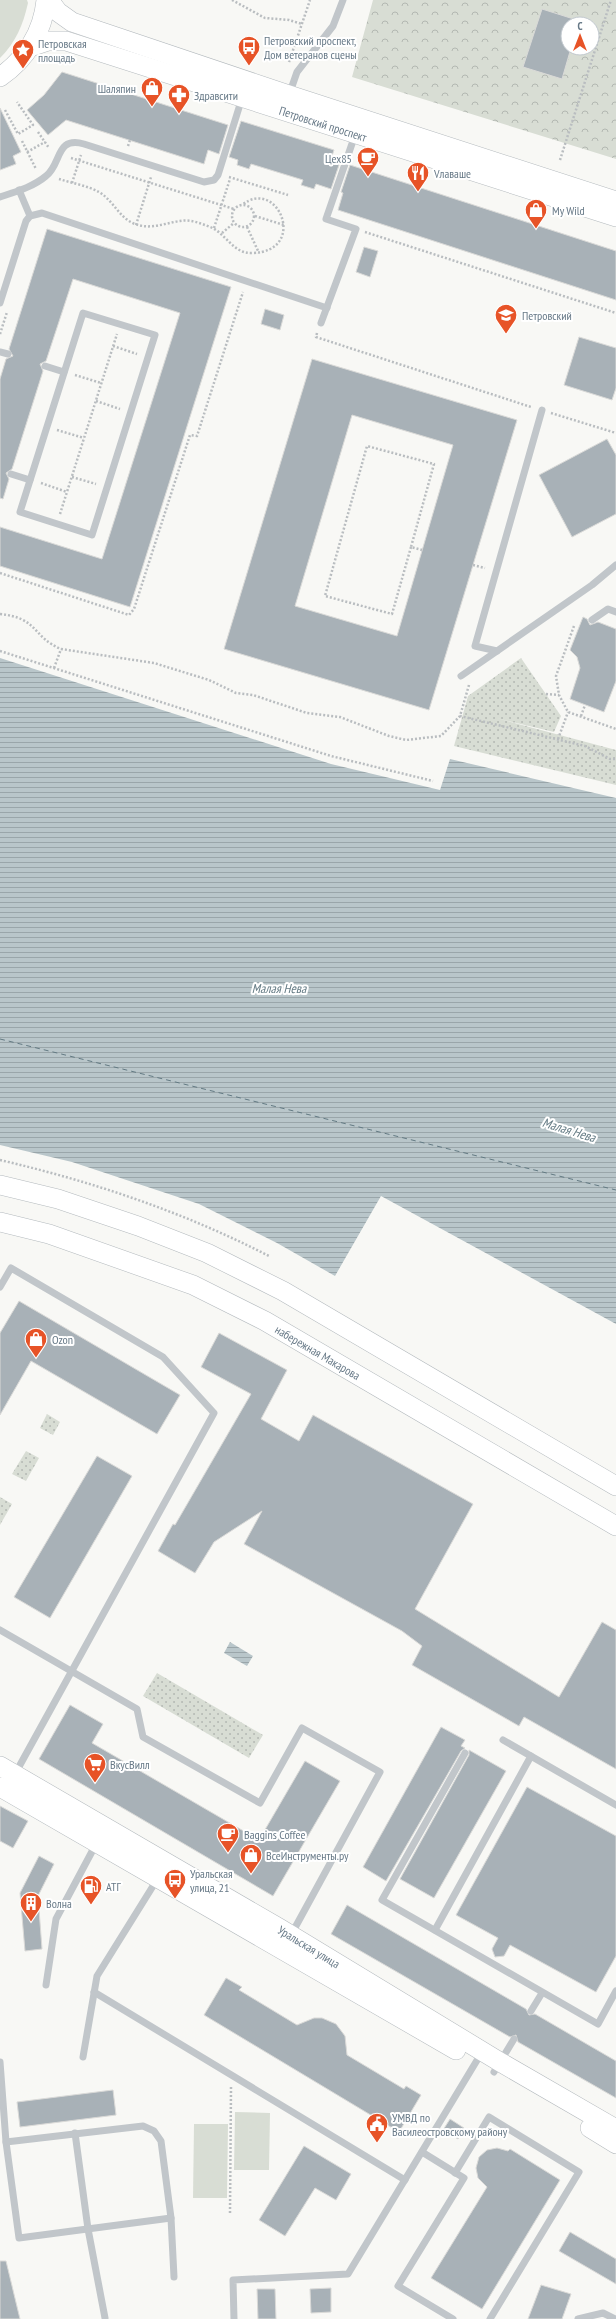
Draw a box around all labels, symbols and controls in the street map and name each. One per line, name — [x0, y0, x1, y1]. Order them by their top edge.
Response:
north arrow — [560, 16, 600, 56]
text: С — [577, 19, 583, 33]
place label: Петровский проспект, Дом ветеранов сцены — [264, 33, 357, 62]
bus stop icon: Петровский проспект, Дом ветеранов сцены — [236, 34, 262, 67]
place label: Петровская площадь — [38, 36, 87, 65]
place icon: Петровская площадь — [10, 37, 36, 70]
shop icon: Шаляпин — [139, 75, 165, 108]
place label: Шаляпин — [98, 81, 136, 96]
pharmacy icon: Здравсити — [166, 82, 192, 115]
place label: Здравсити — [194, 88, 238, 103]
street label: Петровский проспект — [278, 102, 369, 144]
cafe icon: Цех85 — [355, 145, 381, 178]
place label: Цех85 — [325, 151, 352, 166]
restaurant icon: Vлаваше — [405, 160, 431, 193]
place label: Vлаваше — [433, 166, 471, 181]
shop icon: My Wild — [523, 197, 549, 230]
place label: My Wild — [552, 203, 585, 218]
school or university icon: Петровский — [493, 302, 519, 335]
place label: Петровский — [522, 308, 572, 323]
water label: Малая Нева — [252, 980, 307, 997]
water label: Малая Нева — [540, 1114, 598, 1146]
street label: набережная Макарова — [273, 1321, 363, 1383]
shop icon: Ozon — [23, 1326, 49, 1359]
place label: Ozon — [52, 1332, 73, 1347]
supermarket icon: ВкусВилл — [82, 1751, 108, 1784]
place label: ВкусВилл — [110, 1757, 150, 1772]
cafe icon: Baggins Coffee — [215, 1821, 241, 1854]
place label: Baggins Coffee — [244, 1827, 305, 1842]
shop icon: ВсеИнструменты.ру — [238, 1842, 264, 1875]
place label: ВсеИнструменты.ру — [266, 1848, 349, 1863]
place label: Уральская улица, 21 — [190, 1866, 233, 1895]
bus stop icon: Уральская улица, 21 — [162, 1867, 188, 1900]
fuel station icon: АТГ — [78, 1873, 104, 1906]
place label: АТГ — [106, 1879, 121, 1894]
building icon: Волна — [18, 1890, 44, 1923]
place label: Волна — [46, 1896, 72, 1911]
street label: Уральская улица — [276, 1922, 343, 1971]
place label: УМВД по Василеостровскому району — [392, 2110, 508, 2139]
public building icon: УМВД по Василеостровскому району — [364, 2111, 390, 2144]

